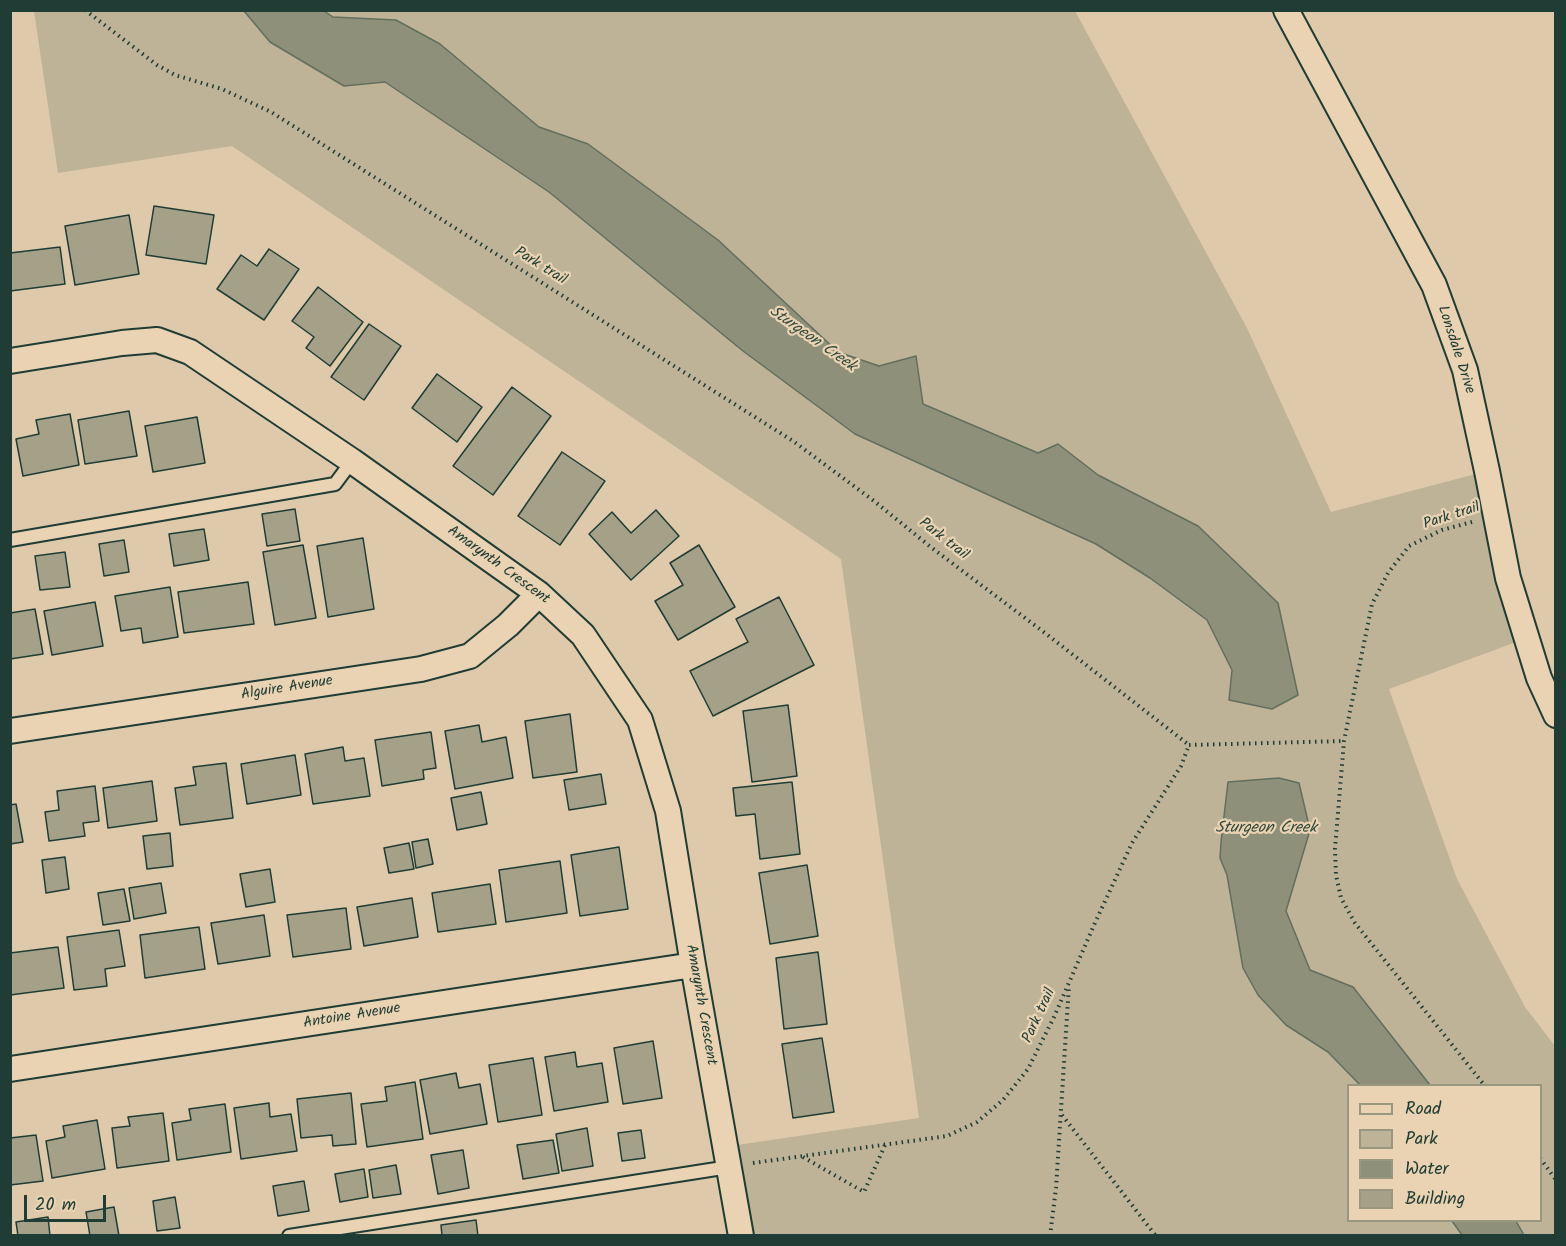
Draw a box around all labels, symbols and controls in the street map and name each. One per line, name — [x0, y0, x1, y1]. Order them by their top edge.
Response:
street label: Park trail — [511, 244, 569, 290]
water label: Sturgeon Creek — [765, 303, 859, 377]
street label: Lonsdale Drive — [1432, 304, 1478, 396]
street label: Park trail — [1422, 499, 1482, 535]
street label: Park trail — [915, 515, 971, 565]
street label: Amarynth Crescent — [443, 523, 553, 609]
street label: Alguire Avenue — [240, 673, 334, 705]
water label: Sturgeon Creek — [1215, 819, 1317, 839]
street label: Amarynth Crescent — [681, 943, 719, 1067]
street label: Park trail — [1020, 986, 1060, 1046]
street label: Antoine Avenue — [302, 1000, 402, 1034]
legend — [1347, 1084, 1542, 1222]
text: Road — [1405, 1095, 1441, 1124]
text: Park — [1405, 1125, 1438, 1154]
text: Water — [1405, 1155, 1449, 1184]
scale bar — [27, 1183, 110, 1221]
text: Building — [1405, 1185, 1465, 1214]
text: 20 m — [35, 1191, 76, 1220]

